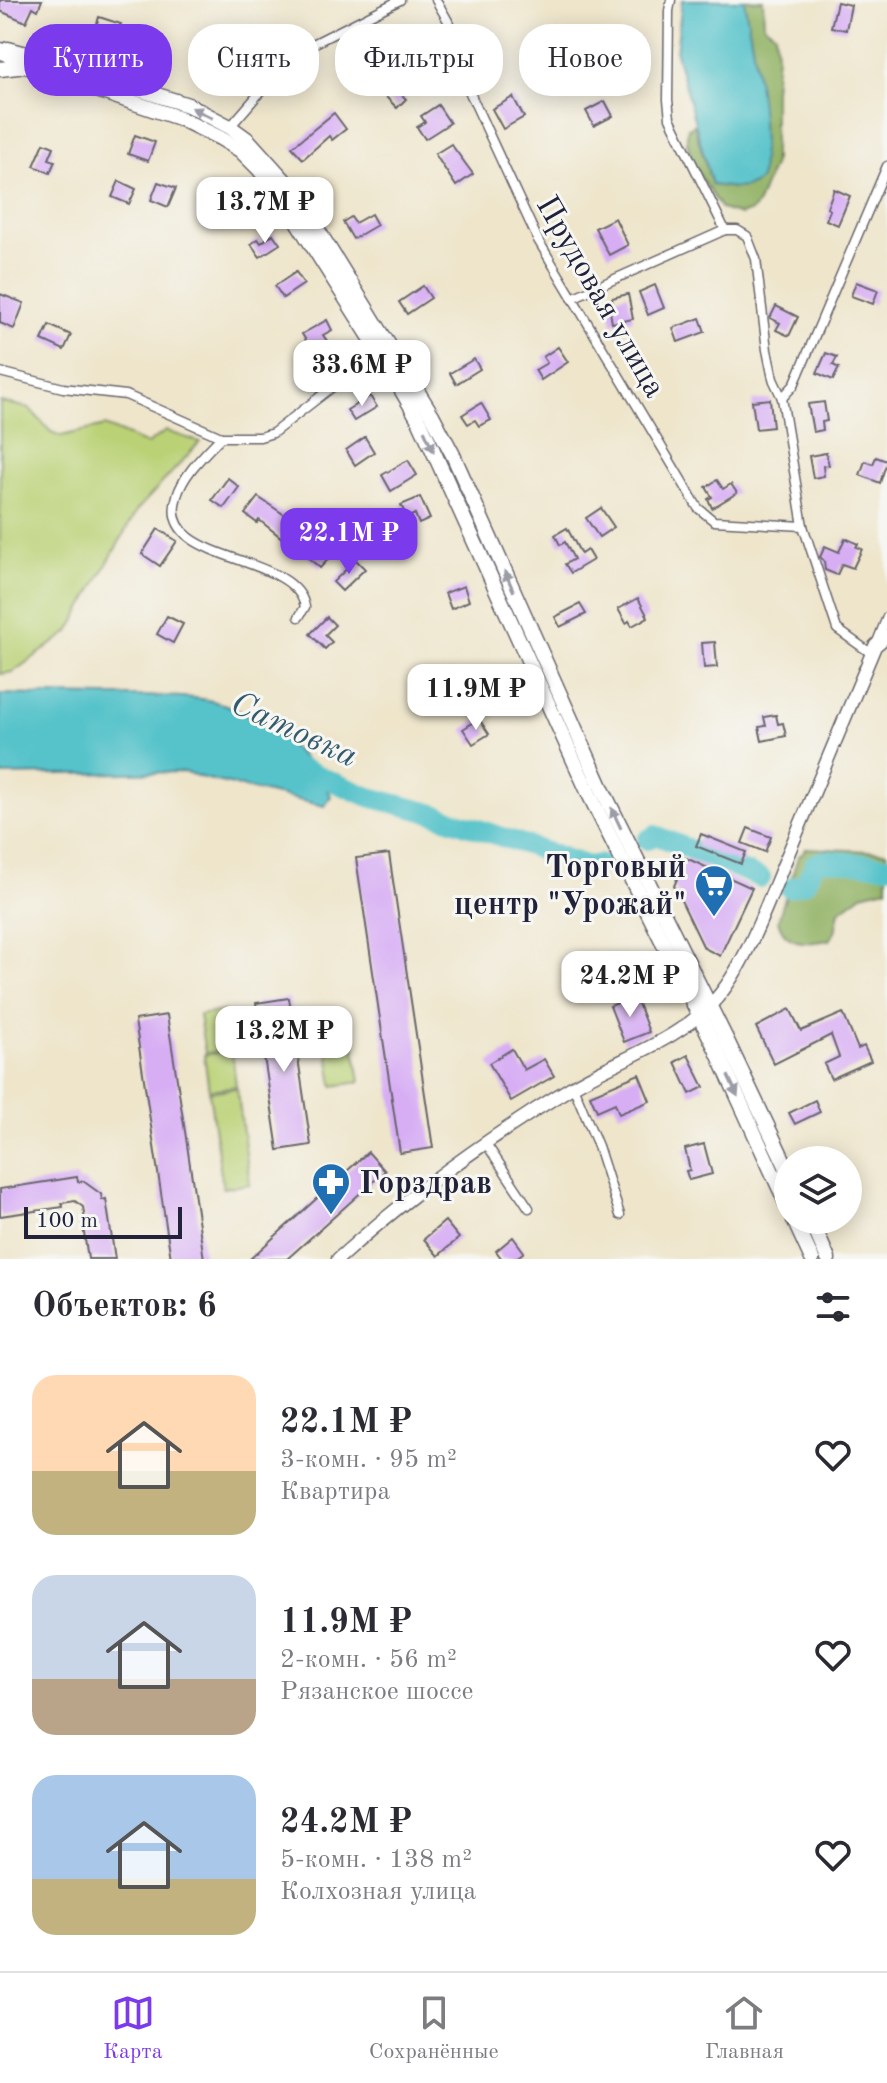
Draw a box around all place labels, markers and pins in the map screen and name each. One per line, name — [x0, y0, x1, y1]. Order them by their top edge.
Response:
pin: 13.7M ₽ — [191, 177, 339, 245]
pin: 33.6M ₽ — [288, 340, 436, 408]
pin: 22.1M ₽ — [275, 508, 423, 576]
pin: 11.9M ₽ — [402, 664, 550, 732]
place label: Торговый центр "Урожай" — [454, 853, 686, 922]
supermarket icon: Торговый центр "Урожай" — [693, 863, 735, 918]
pin: 24.2M ₽ — [556, 951, 704, 1019]
pin: 13.2M ₽ — [210, 1006, 358, 1074]
pharmacy icon: Горздрав — [310, 1161, 352, 1216]
place label: Горздрав — [359, 1169, 492, 1201]

